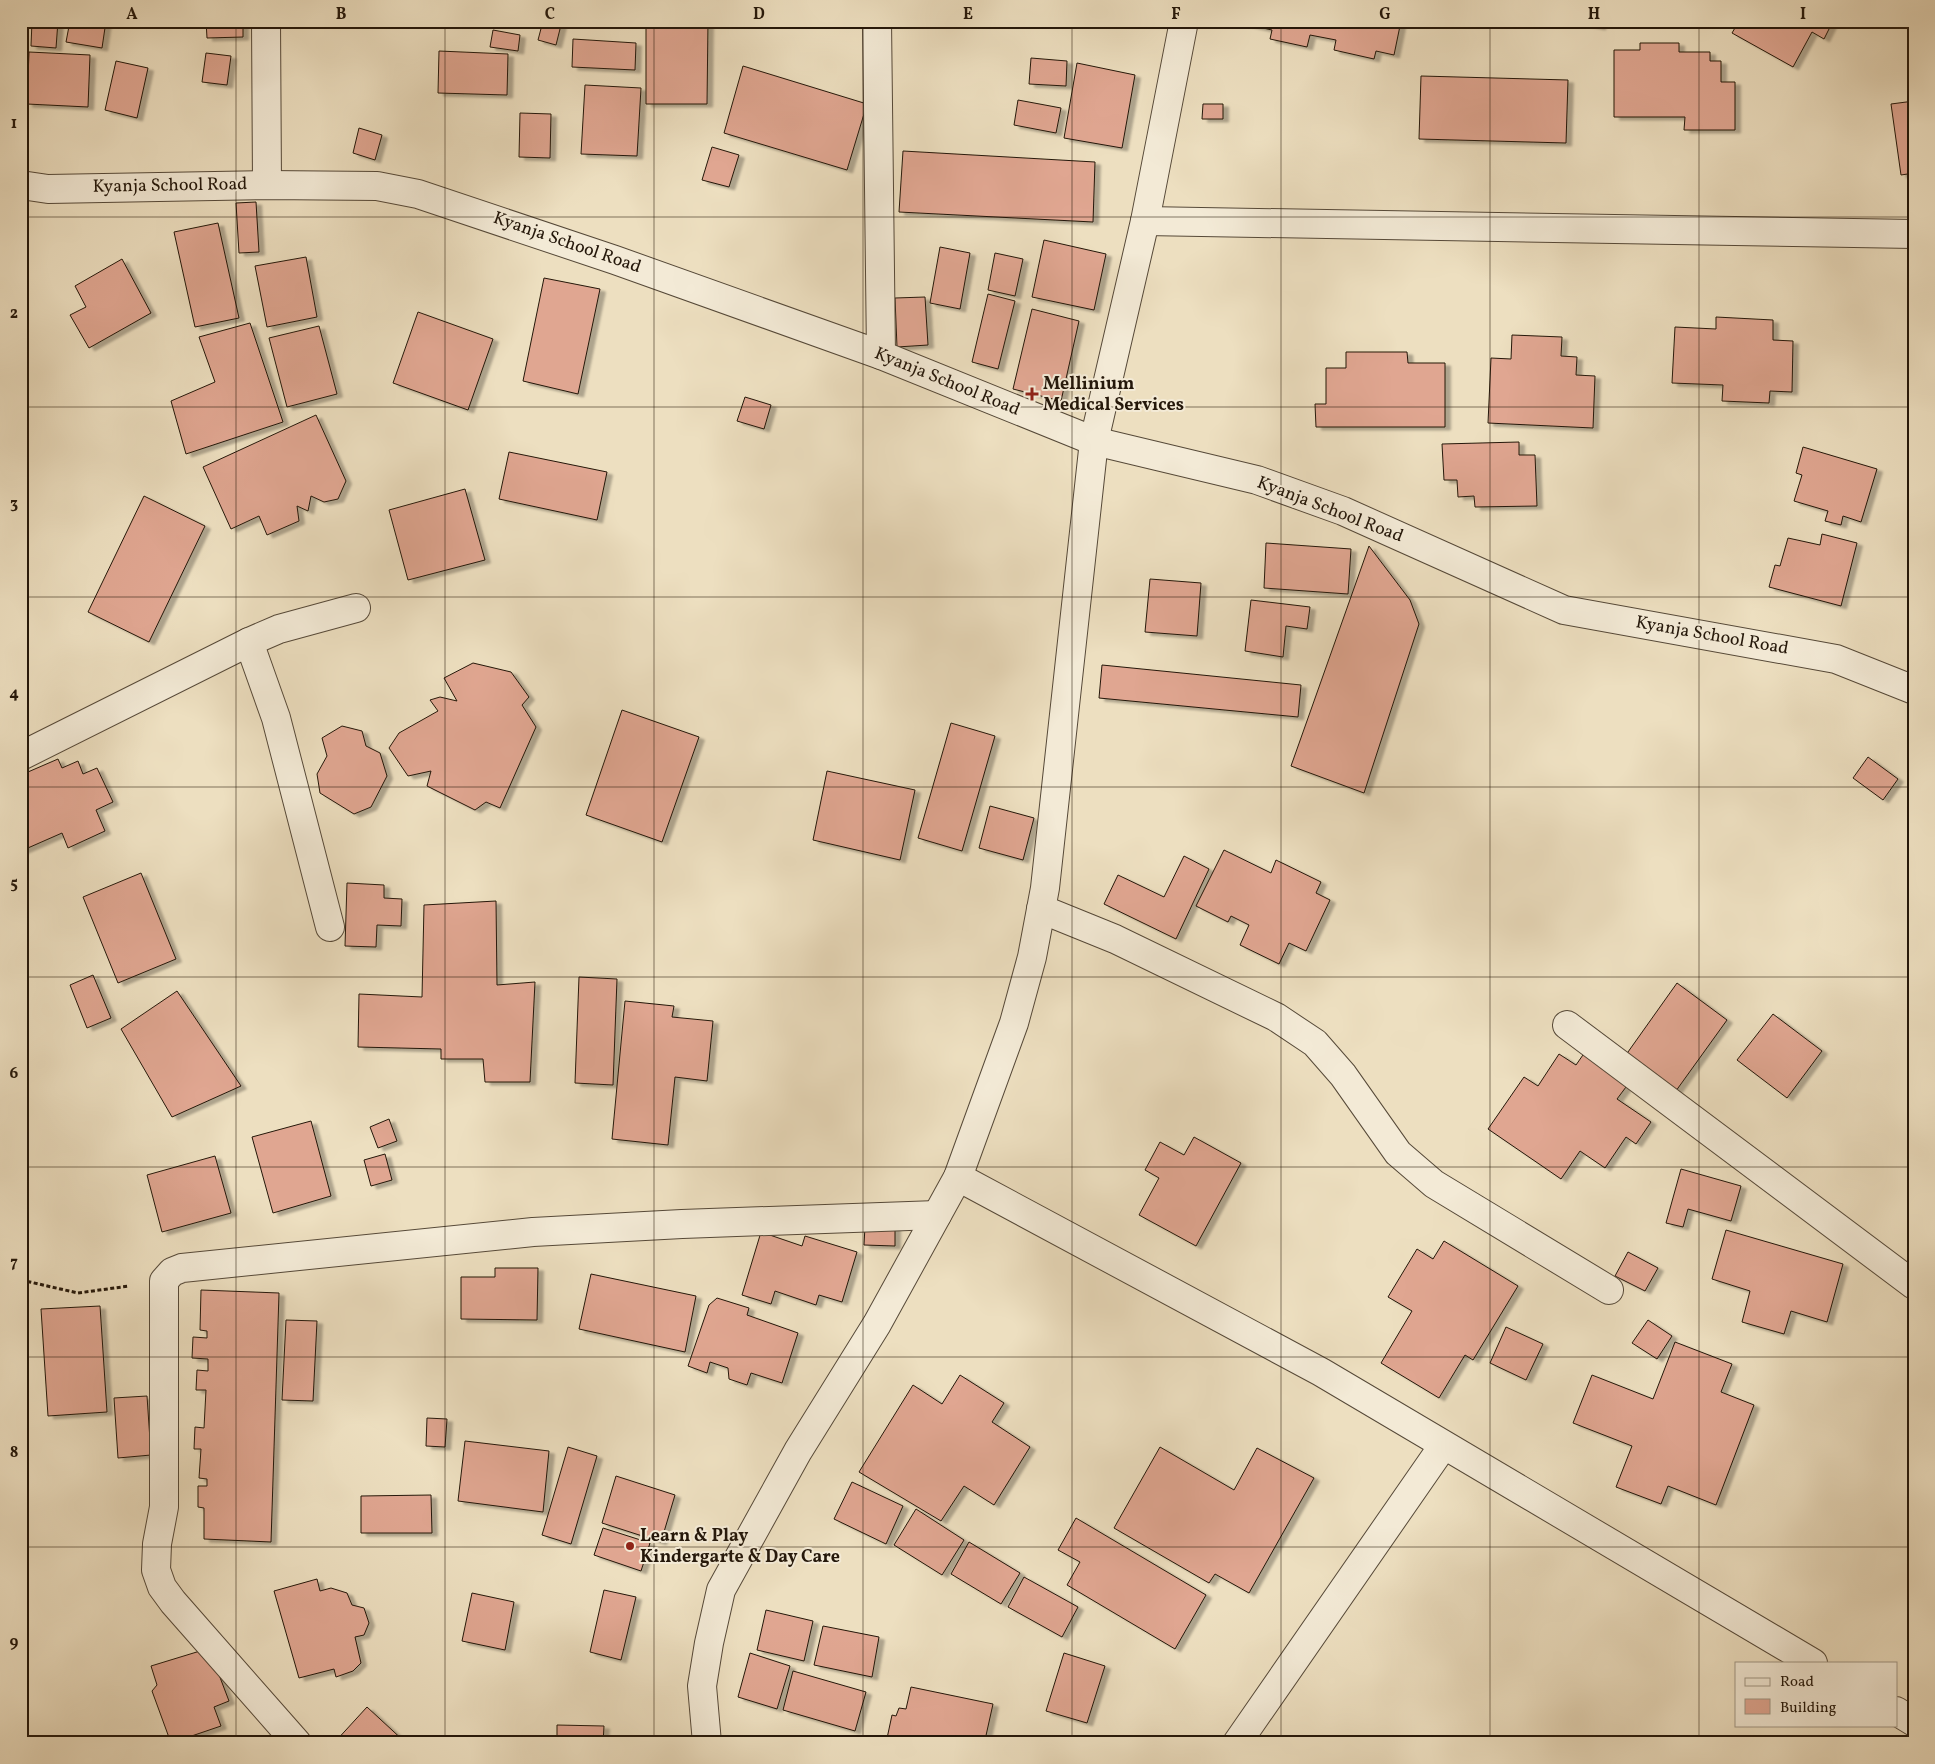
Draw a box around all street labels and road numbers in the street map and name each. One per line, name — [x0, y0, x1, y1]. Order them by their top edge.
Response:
street label: Kyanja School Road — [92, 172, 248, 200]
street label: Kyanja School Road — [490, 206, 644, 280]
street label: Kyanja School Road — [870, 341, 1024, 423]
street label: Kyanja School Road — [1253, 471, 1407, 549]
street label: Kyanja School Road — [1634, 610, 1790, 662]

